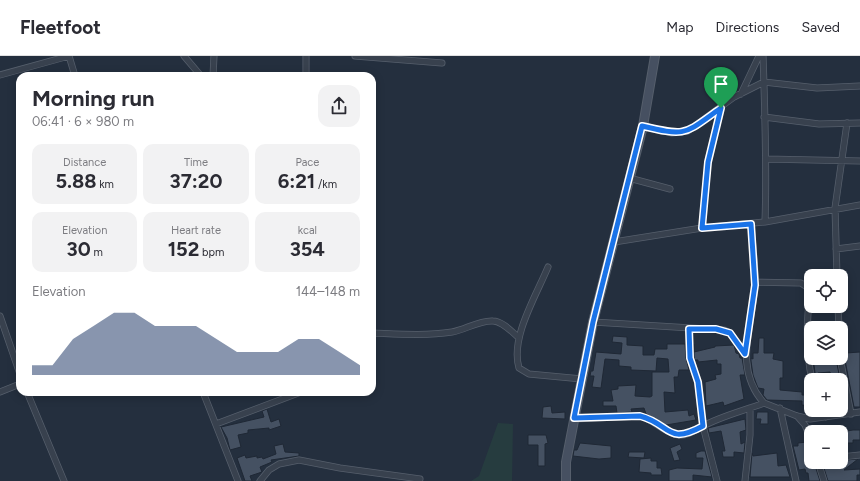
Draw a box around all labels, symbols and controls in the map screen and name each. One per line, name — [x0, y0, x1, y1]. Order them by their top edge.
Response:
text: Fleetfoot — [20, 16, 101, 39]
text: Map — [666, 19, 694, 36]
text: Directions — [716, 19, 779, 36]
text: Saved — [801, 19, 840, 36]
pin — [704, 67, 738, 108]
icon: arrive — [710, 73, 732, 95]
text: Morning run — [32, 85, 155, 112]
button: share — [318, 85, 360, 127]
text: 06:41 · 6 × 980 m — [32, 114, 134, 129]
text: Distance — [63, 156, 106, 169]
text: Time — [184, 156, 208, 169]
text: Pace — [295, 156, 319, 169]
text: 5.88 — [55, 169, 96, 193]
text: 37:20 — [170, 169, 222, 193]
text: 6:21 — [278, 169, 315, 193]
text: km — [96, 178, 114, 191]
text: /km — [315, 178, 337, 191]
text: Elevation — [62, 224, 107, 237]
text: Heart rate — [171, 224, 221, 237]
text: kcal — [298, 224, 317, 237]
text: 30 — [67, 237, 91, 261]
text: 152 — [168, 237, 199, 261]
text: 354 — [290, 237, 325, 261]
text: m — [91, 246, 103, 259]
text: bpm — [199, 246, 224, 259]
map controls — [804, 269, 848, 469]
button: locate — [804, 269, 848, 313]
text: Elevation — [32, 284, 85, 299]
text: 144–148 m — [296, 284, 360, 299]
button: layers — [804, 321, 848, 365]
button: + — [804, 373, 848, 417]
button: − — [804, 425, 848, 469]

